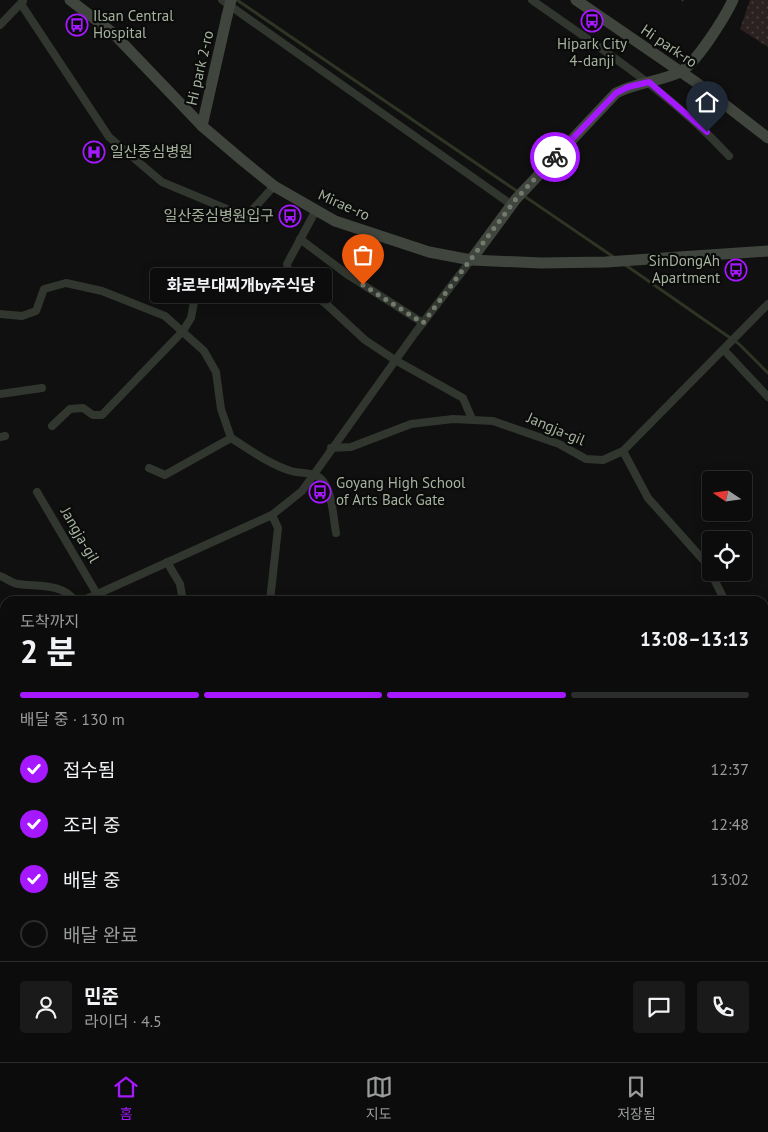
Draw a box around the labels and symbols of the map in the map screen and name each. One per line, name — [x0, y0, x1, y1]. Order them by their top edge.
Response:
place label: Ilsan Central Hospital — [93, 6, 174, 42]
bus stop icon: Hipark City 4-danji — [580, 9, 604, 33]
bus stop icon: Ilsan Central Hospital — [65, 13, 89, 37]
street label: Hi park-ro — [638, 20, 701, 71]
street label: Hi park 2-ro — [182, 29, 217, 107]
place label: Hipark City 4-danji — [557, 34, 627, 70]
pin — [686, 81, 728, 132]
courier — [530, 132, 580, 182]
hospital icon: 일산중심병원 — [82, 140, 106, 164]
place label: 일산중심병원 — [110, 142, 193, 161]
street label: Mirae-ro — [315, 185, 373, 224]
bus stop icon: 일산중심병원입구 — [278, 204, 302, 228]
place label: 일산중심병원입구 — [164, 206, 274, 225]
pin — [342, 234, 384, 285]
place label: SinDongAh Apartment — [649, 251, 720, 287]
bus stop icon: SinDongAh Apartment — [724, 258, 748, 282]
callout: 화로부대찌개by주식당 — [150, 268, 333, 302]
street label: Jangja-gil — [523, 407, 589, 450]
north arrow — [702, 471, 752, 521]
place label: Goyang High School of Arts Back Gate — [336, 473, 466, 509]
bus stop icon: Goyang High School of Arts Back Gate — [308, 480, 332, 504]
street label: Jangja-gil — [56, 503, 104, 567]

